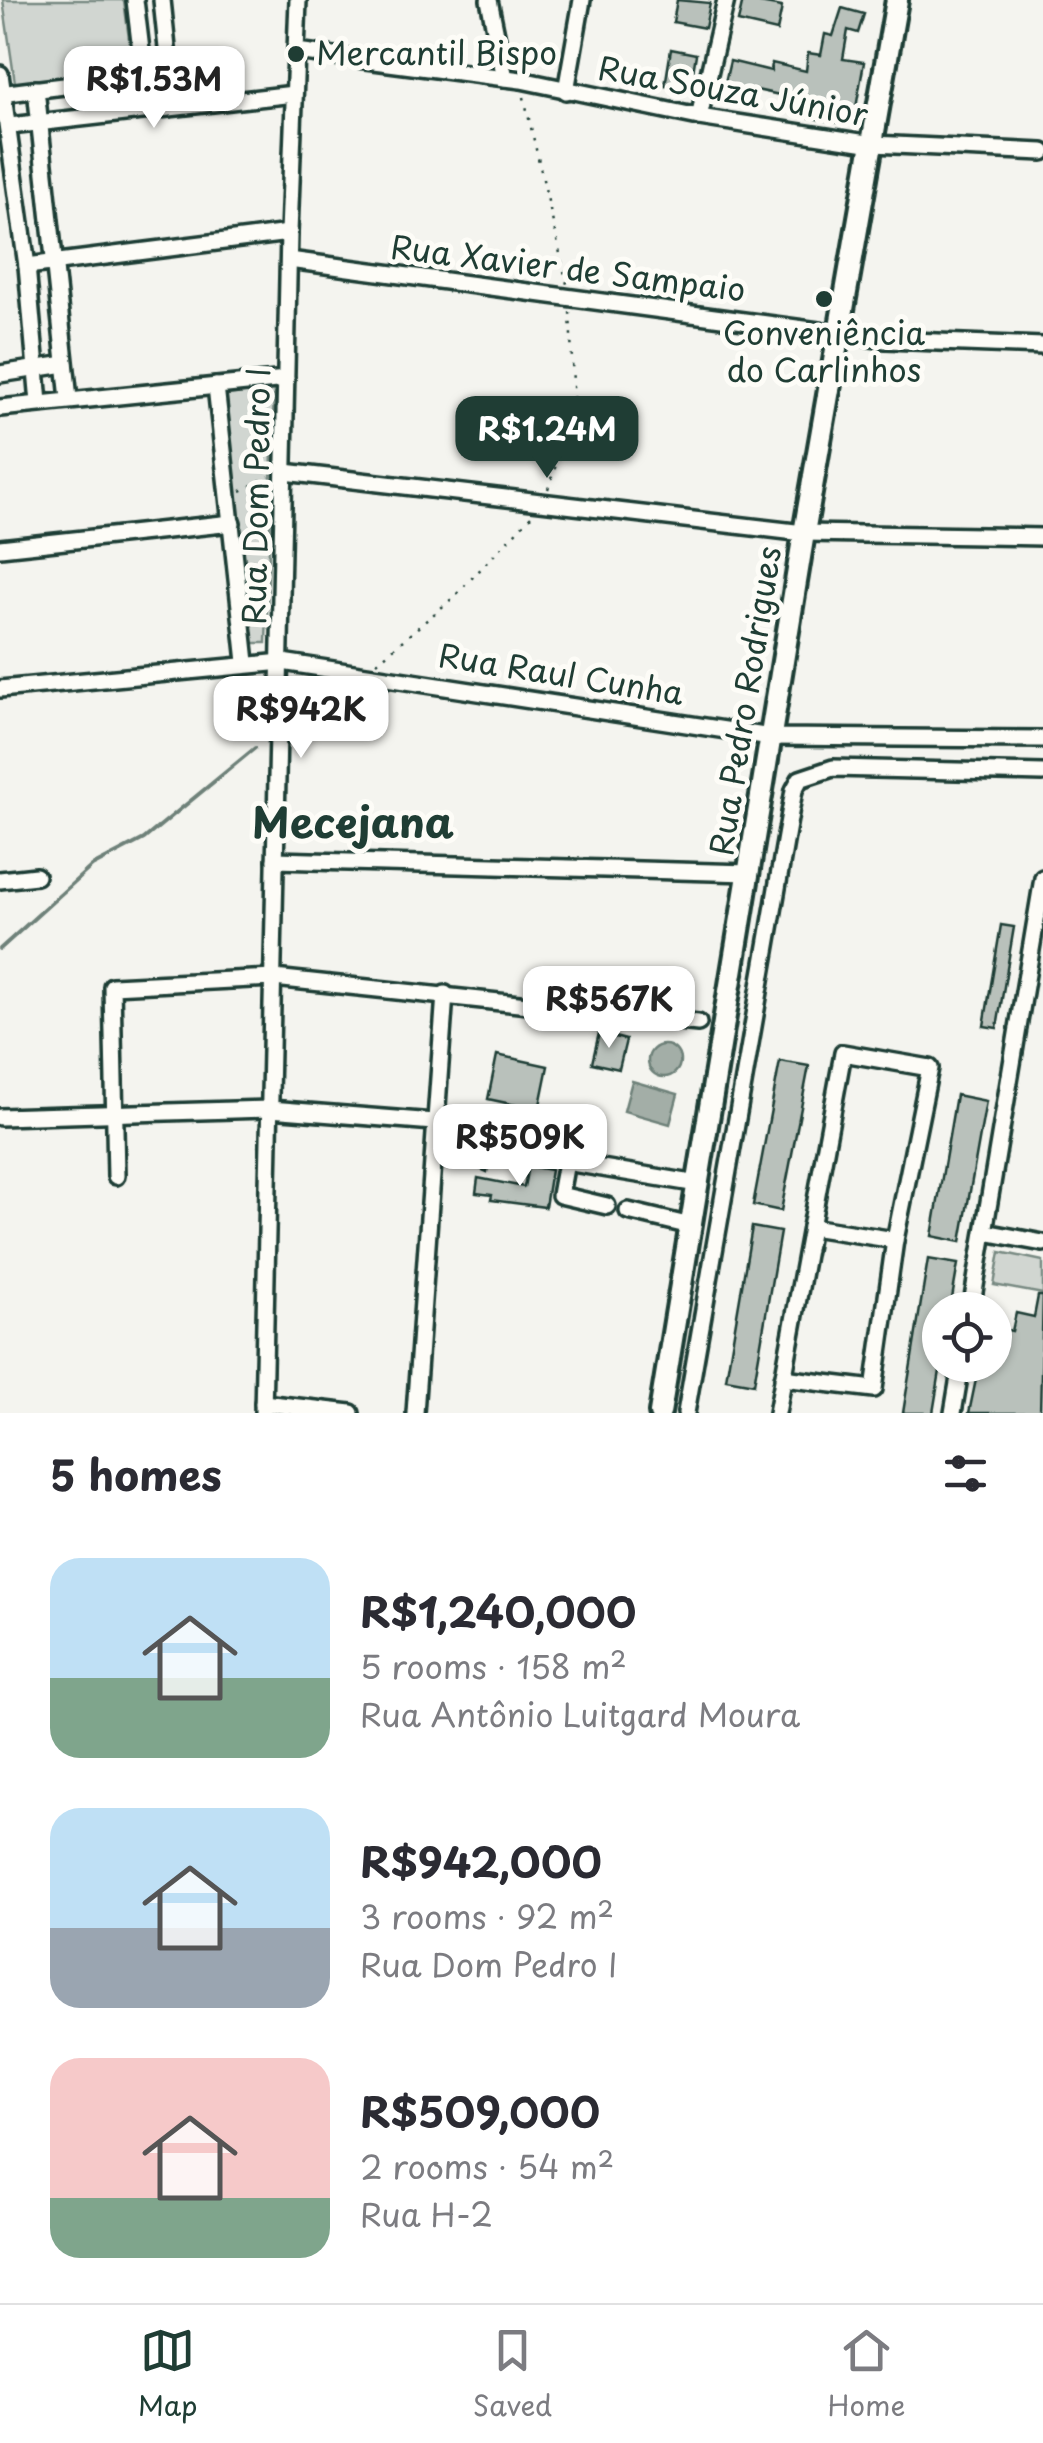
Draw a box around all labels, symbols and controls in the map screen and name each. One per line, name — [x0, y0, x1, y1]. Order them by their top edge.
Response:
place label: Mercantil Bispo — [316, 28, 557, 76]
marker: Mercantil Bispo — [285, 43, 307, 65]
street label: Rua Souza Júnior — [595, 43, 872, 137]
pin: R$1.53M — [62, 46, 246, 131]
text: R$1.53M — [86, 54, 222, 102]
street label: Rua Xavier de Sampaio — [388, 221, 748, 313]
marker: Conveniência do Carlinhos — [813, 288, 835, 310]
place label: Conveniência do Carlinhos — [723, 308, 926, 393]
street label: Rua Dom Pedro I — [229, 367, 281, 625]
pin: R$1.24M — [455, 396, 639, 481]
text: R$1.24M — [477, 404, 617, 452]
street label: Rua Pedro Rodrigues — [696, 543, 792, 859]
street label: Rua Raul Cunha — [435, 630, 687, 716]
pin: R$942K — [220, 676, 382, 761]
text: R$942K — [236, 684, 366, 732]
district label: Mecejana — [252, 789, 454, 852]
pin: R$567K — [528, 966, 690, 1051]
text: R$567K — [545, 974, 673, 1022]
pin: R$509K — [439, 1104, 601, 1189]
text: R$509K — [455, 1112, 585, 1160]
map controls — [922, 1292, 1012, 1382]
button: locate — [922, 1292, 1012, 1382]
text: 5 homes — [50, 1442, 222, 1505]
icon: filters — [938, 1446, 993, 1501]
text: R$1,240,000 — [360, 1579, 636, 1642]
icon: home — [130, 1598, 250, 1718]
text: 5 rooms · 158 m² — [360, 1642, 627, 1690]
text: Rua Antônio Luitgard Moura — [360, 1690, 800, 1738]
text: R$942,000 — [360, 1829, 602, 1892]
icon: home — [130, 1848, 250, 1968]
text: 3 rooms · 92 m² — [360, 1892, 614, 1940]
text: Rua Dom Pedro I — [360, 1940, 618, 1988]
text: R$509,000 — [360, 2079, 600, 2142]
icon: home — [130, 2098, 250, 2218]
text: 2 rooms · 54 m² — [360, 2142, 614, 2190]
text: Rua H-2 — [360, 2190, 493, 2238]
tab: Map — [138, 2323, 197, 2426]
tab: Saved — [473, 2323, 552, 2426]
tab: Home — [827, 2323, 905, 2426]

